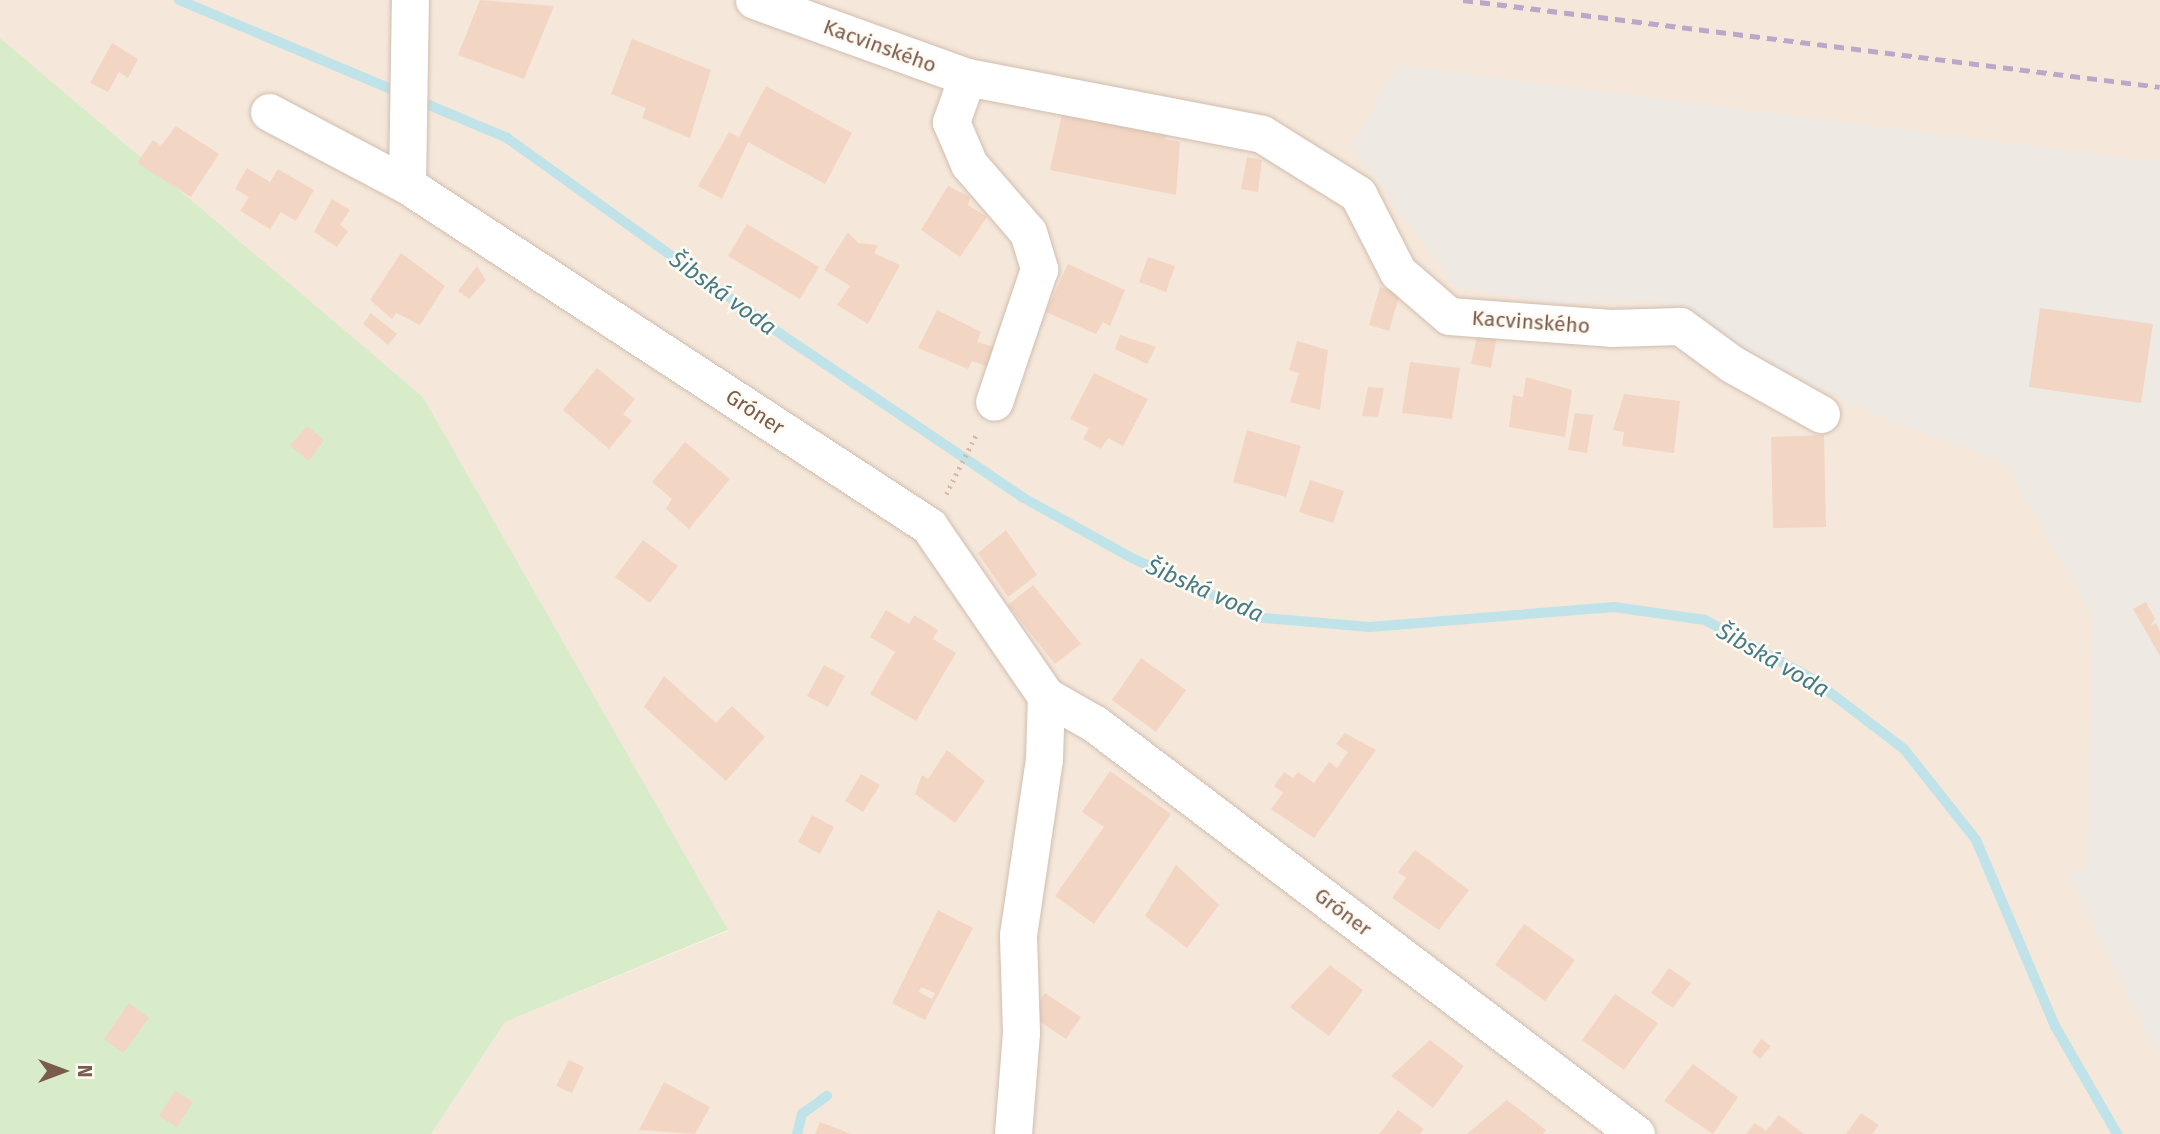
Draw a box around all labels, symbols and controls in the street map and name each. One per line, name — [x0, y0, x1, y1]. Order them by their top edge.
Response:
street label: Kacvinského — [820, 14, 940, 78]
water label: Šibská voda — [664, 245, 782, 341]
street label: Kacvinského — [1471, 305, 1591, 339]
street label: Gróner — [721, 384, 789, 440]
water label: Šibská voda — [1142, 552, 1268, 628]
water label: Šibská voda — [1712, 617, 1834, 703]
street label: Gróner — [1310, 882, 1376, 942]
north arrow — [28, 1036, 98, 1106]
text: N — [73, 1065, 96, 1077]

